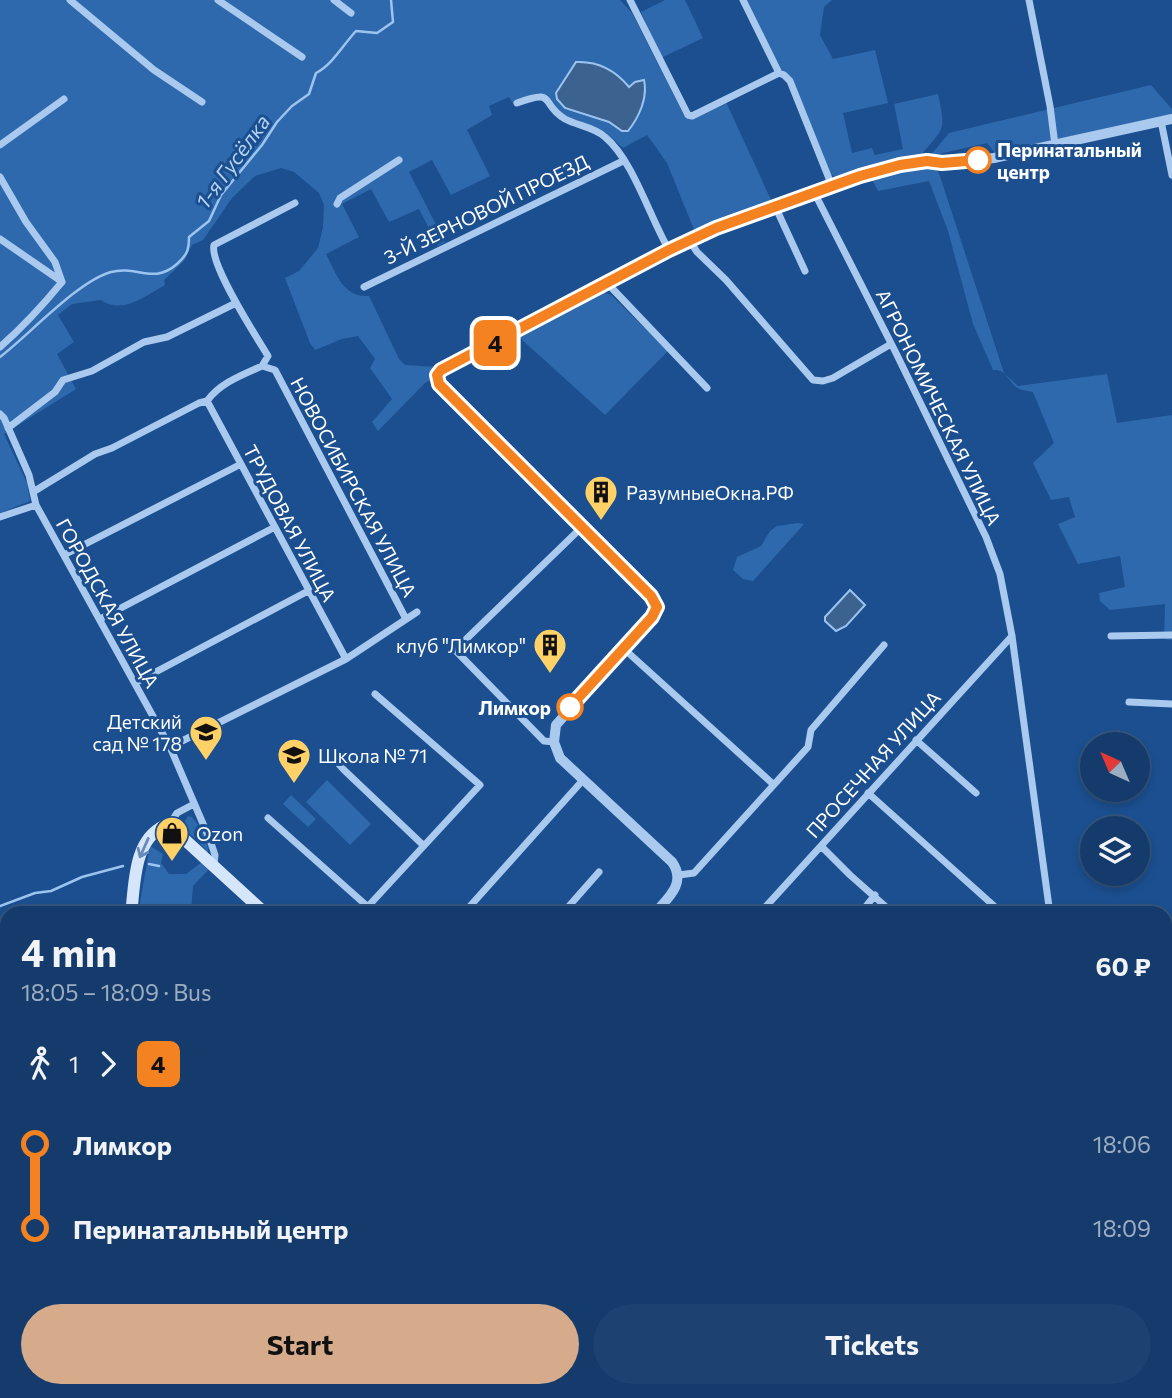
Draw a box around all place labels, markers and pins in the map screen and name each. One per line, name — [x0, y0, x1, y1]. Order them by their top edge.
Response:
place label: Перинатальный центр — [997, 138, 1142, 183]
marker: Перинатальный центр — [965, 147, 991, 173]
building icon: РазумныеОкна.РФ — [582, 473, 620, 522]
place label: РазумныеОкна.РФ — [626, 481, 794, 504]
building icon: клуб "Лимкор" — [531, 626, 569, 675]
place label: клуб "Лимкор" — [396, 634, 526, 657]
marker: Лимкор — [557, 694, 583, 720]
place label: Лимкор — [479, 696, 551, 719]
place label: Детский сад № 178 — [92, 710, 182, 755]
school or university icon: Детский сад № 178 — [187, 713, 225, 762]
school or university icon: Школа № 71 — [275, 736, 313, 785]
place label: Школа № 71 — [318, 744, 427, 767]
shop icon: Ozon — [153, 814, 191, 863]
place label: Ozon — [196, 822, 243, 845]

